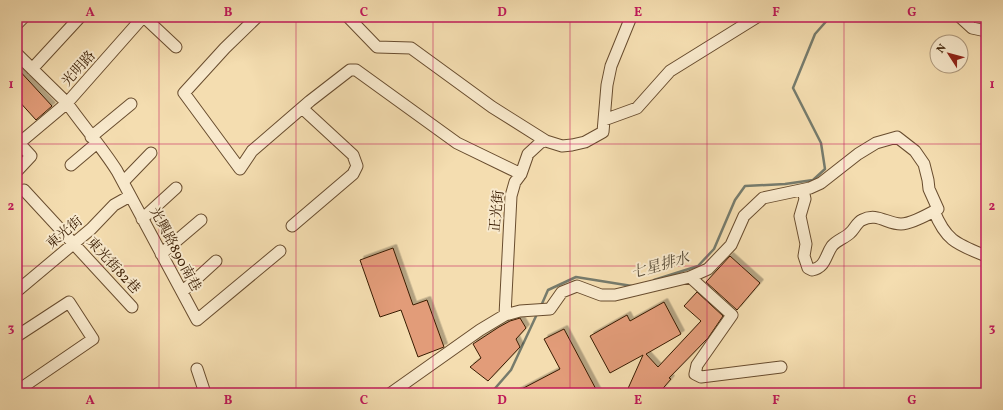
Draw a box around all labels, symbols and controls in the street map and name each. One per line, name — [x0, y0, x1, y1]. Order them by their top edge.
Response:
text: A — [85, 4, 95, 22]
text: B — [224, 4, 233, 22]
text: C — [360, 4, 368, 22]
text: D — [497, 4, 507, 22]
text: E — [634, 4, 642, 22]
text: F — [772, 4, 780, 22]
text: G — [907, 4, 917, 22]
north arrow — [929, 34, 969, 74]
text: N — [934, 41, 951, 57]
street label: 光明路 — [58, 47, 100, 91]
text: 1 — [8, 76, 14, 94]
text: 1 — [989, 76, 995, 94]
street label: 正光街 — [486, 189, 509, 233]
text: 2 — [8, 198, 15, 216]
text: 2 — [989, 198, 996, 216]
street label: 光興路890南巷 — [144, 204, 205, 295]
street label: 東光街 — [43, 212, 87, 254]
street label: 東光街82巷 — [82, 234, 144, 298]
water label: 七星排水 — [629, 248, 694, 285]
text: 3 — [8, 320, 15, 338]
text: 3 — [989, 320, 996, 338]
text: A — [85, 392, 95, 410]
text: B — [224, 392, 233, 410]
text: C — [360, 392, 368, 410]
text: D — [497, 392, 507, 410]
text: E — [634, 392, 642, 410]
text: F — [772, 392, 780, 410]
text: G — [907, 392, 917, 410]

